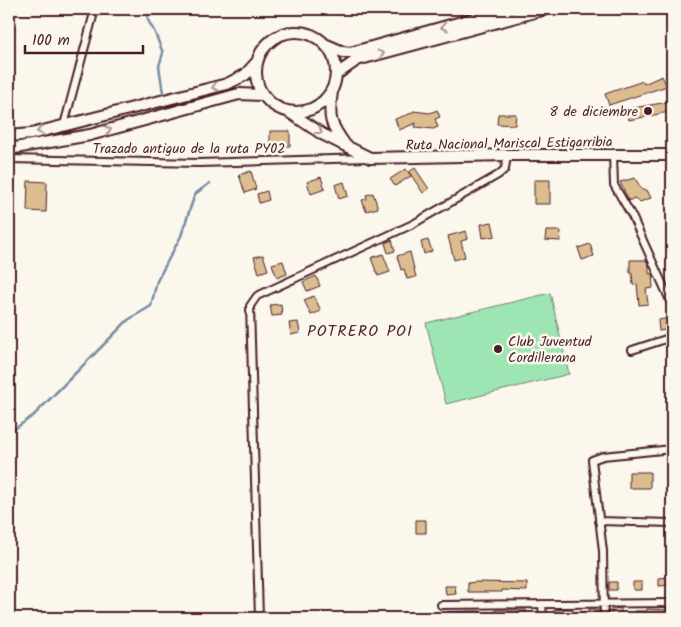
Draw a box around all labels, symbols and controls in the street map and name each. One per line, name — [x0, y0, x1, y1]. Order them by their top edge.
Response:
one-way arrow — [441, 21, 449, 31]
scale bar — [25, 22, 142, 54]
text: 100 m — [32, 29, 70, 53]
one-way arrow — [376, 49, 385, 60]
one-way arrow — [210, 81, 219, 92]
place label: 8 de diciembre — [549, 101, 639, 123]
marker: 8 de diciembre — [642, 105, 654, 117]
one-way arrow — [36, 125, 45, 136]
one-way arrow — [104, 125, 112, 135]
one-way arrow — [313, 125, 322, 134]
street label: Ruta Nacional Mariscal Estigarribia — [405, 131, 613, 157]
street label: Trazado antiguo de la ruta PY02 — [93, 138, 285, 160]
district label: POTRERO POI — [307, 319, 413, 344]
place label: Club Juventud Cordillerana — [508, 331, 593, 369]
marker: Club Juventud Cordillerana — [492, 343, 504, 355]

